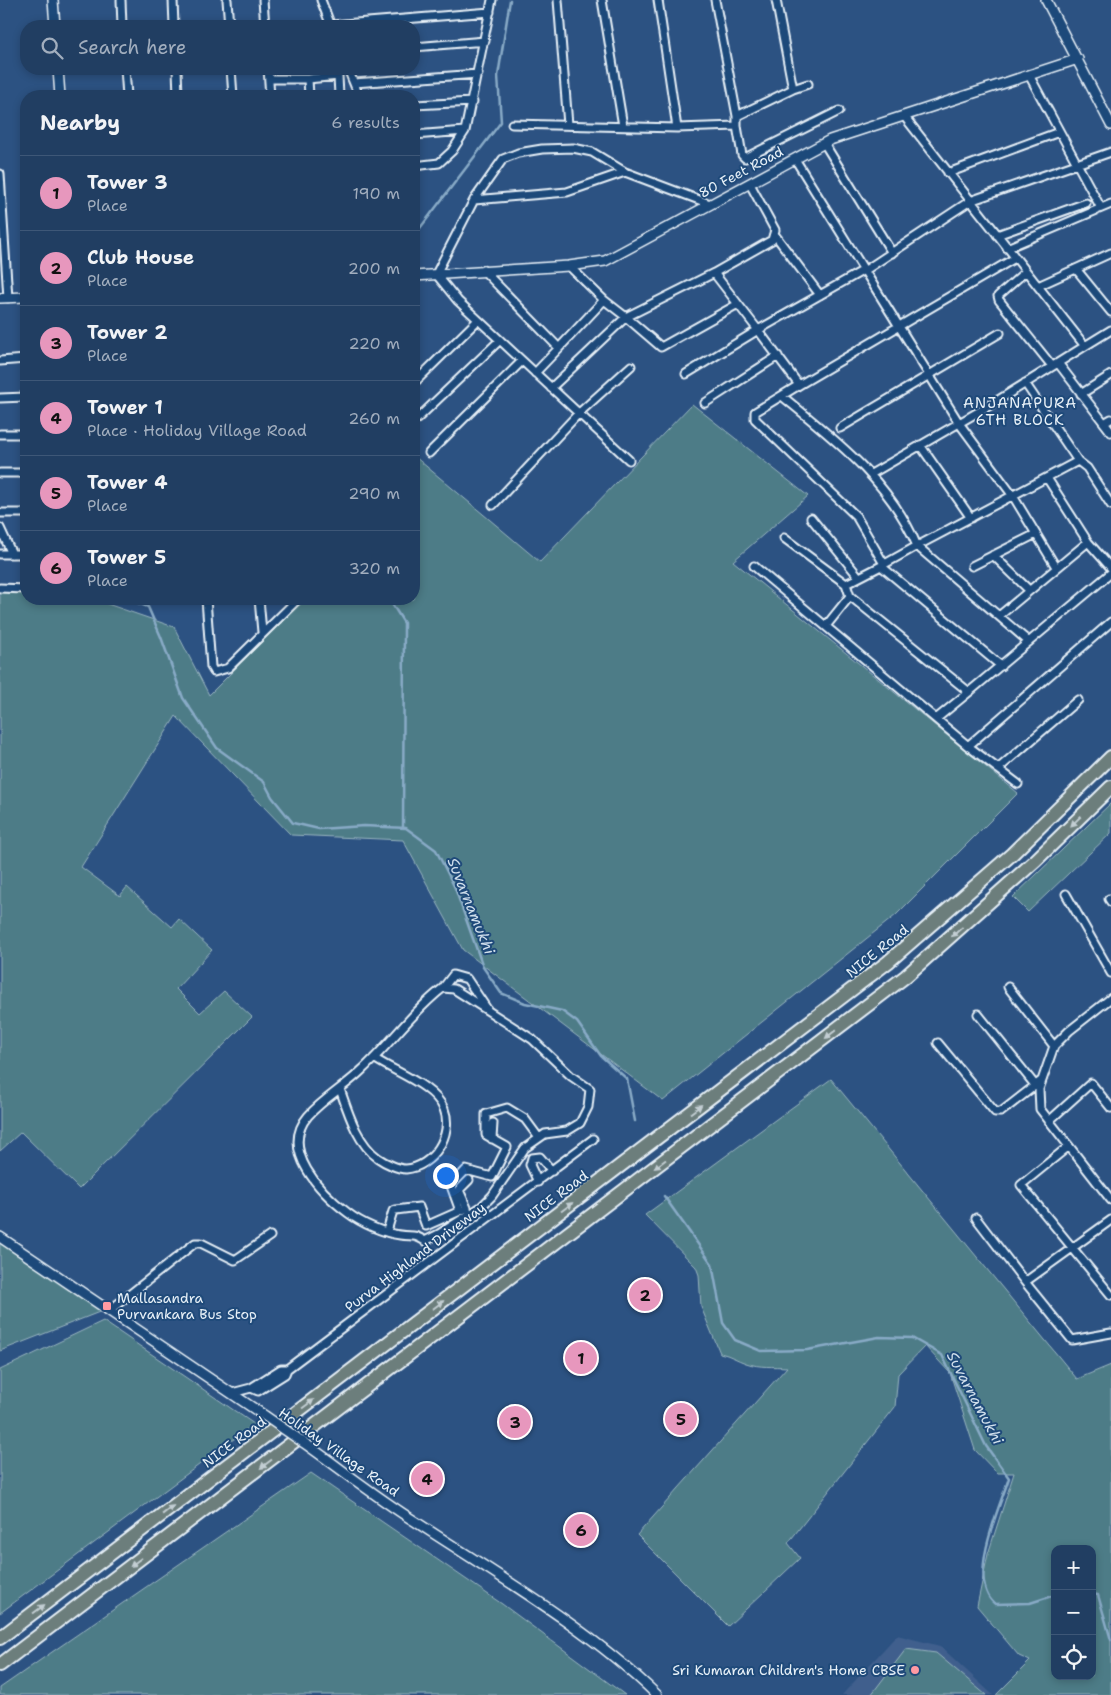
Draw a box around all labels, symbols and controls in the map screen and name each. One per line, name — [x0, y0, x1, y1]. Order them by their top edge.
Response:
search box — [20, 20, 420, 75]
icon: search — [38, 34, 66, 62]
text: Search here — [78, 35, 187, 60]
text: Nearby — [40, 109, 120, 137]
text: 6 results — [331, 112, 400, 133]
street label: 80 Feet Road — [696, 142, 786, 202]
text: Tower 3 — [87, 170, 168, 195]
text: 1 — [52, 183, 60, 204]
text: 190 m — [353, 183, 400, 204]
text: Place — [87, 195, 128, 216]
text: Club House — [87, 245, 194, 270]
text: 2 — [50, 258, 62, 279]
text: 200 m — [348, 258, 400, 279]
text: Place — [87, 270, 128, 291]
text: Tower 2 — [87, 320, 168, 345]
text: 3 — [50, 333, 62, 354]
text: 220 m — [348, 333, 400, 354]
text: Place — [87, 345, 128, 366]
district label: ANJANAPURA 6TH BLOCK — [963, 393, 1077, 430]
text: Tower 1 — [87, 395, 163, 420]
text: 4 — [50, 408, 62, 429]
text: 260 m — [348, 408, 400, 429]
text: Place · Holiday Village Road — [87, 420, 307, 441]
text: Tower 4 — [87, 470, 168, 495]
text: 5 — [51, 483, 61, 504]
text: 290 m — [348, 483, 400, 504]
text: Place — [87, 495, 128, 516]
text: Tower 5 — [87, 545, 166, 570]
text: 6 — [50, 558, 62, 579]
text: 320 m — [349, 558, 400, 579]
text: Place — [87, 570, 128, 591]
one-way arrow — [1070, 815, 1082, 827]
water label: Suvarnamukhi — [443, 855, 500, 958]
street label: NICE Road — [842, 920, 912, 982]
one-way arrow — [950, 926, 963, 937]
one-way arrow — [825, 1029, 838, 1040]
one-way arrow — [689, 1103, 702, 1114]
one-way arrow — [654, 1159, 667, 1170]
your location — [433, 1163, 459, 1189]
street label: NICE Road — [521, 1166, 591, 1226]
street label: Purva Highland Driveway — [341, 1198, 489, 1316]
one-way arrow — [560, 1202, 574, 1212]
pin: 2 — [629, 1276, 661, 1314]
place label: Mallasandra Purvankara Bus Stop — [117, 1289, 257, 1323]
marker: Mallasandra Purvankara Bus Stop — [101, 1300, 113, 1312]
one-way arrow — [431, 1300, 444, 1311]
pin: 1 — [565, 1339, 597, 1377]
water label: Suvarnamukhi — [942, 1348, 1008, 1449]
one-way arrow — [301, 1398, 314, 1409]
pin: 5 — [665, 1400, 697, 1438]
pin: 3 — [499, 1403, 531, 1441]
street label: Holiday Village Road — [275, 1404, 403, 1501]
street label: NICE Road — [199, 1412, 269, 1472]
one-way arrow — [259, 1459, 273, 1469]
pin: 4 — [411, 1460, 443, 1498]
one-way arrow — [162, 1505, 175, 1516]
pin: 6 — [565, 1511, 597, 1549]
map controls — [1051, 1545, 1096, 1680]
button: + — [1051, 1545, 1096, 1590]
one-way arrow — [130, 1557, 143, 1568]
button: − — [1051, 1590, 1096, 1635]
one-way arrow — [32, 1603, 45, 1614]
button: locate — [1051, 1635, 1096, 1680]
place label: Sri Kumaran Children's Home CBSE — [672, 1661, 905, 1679]
marker: Sri Kumaran Children's Home CBSE — [909, 1664, 921, 1676]

